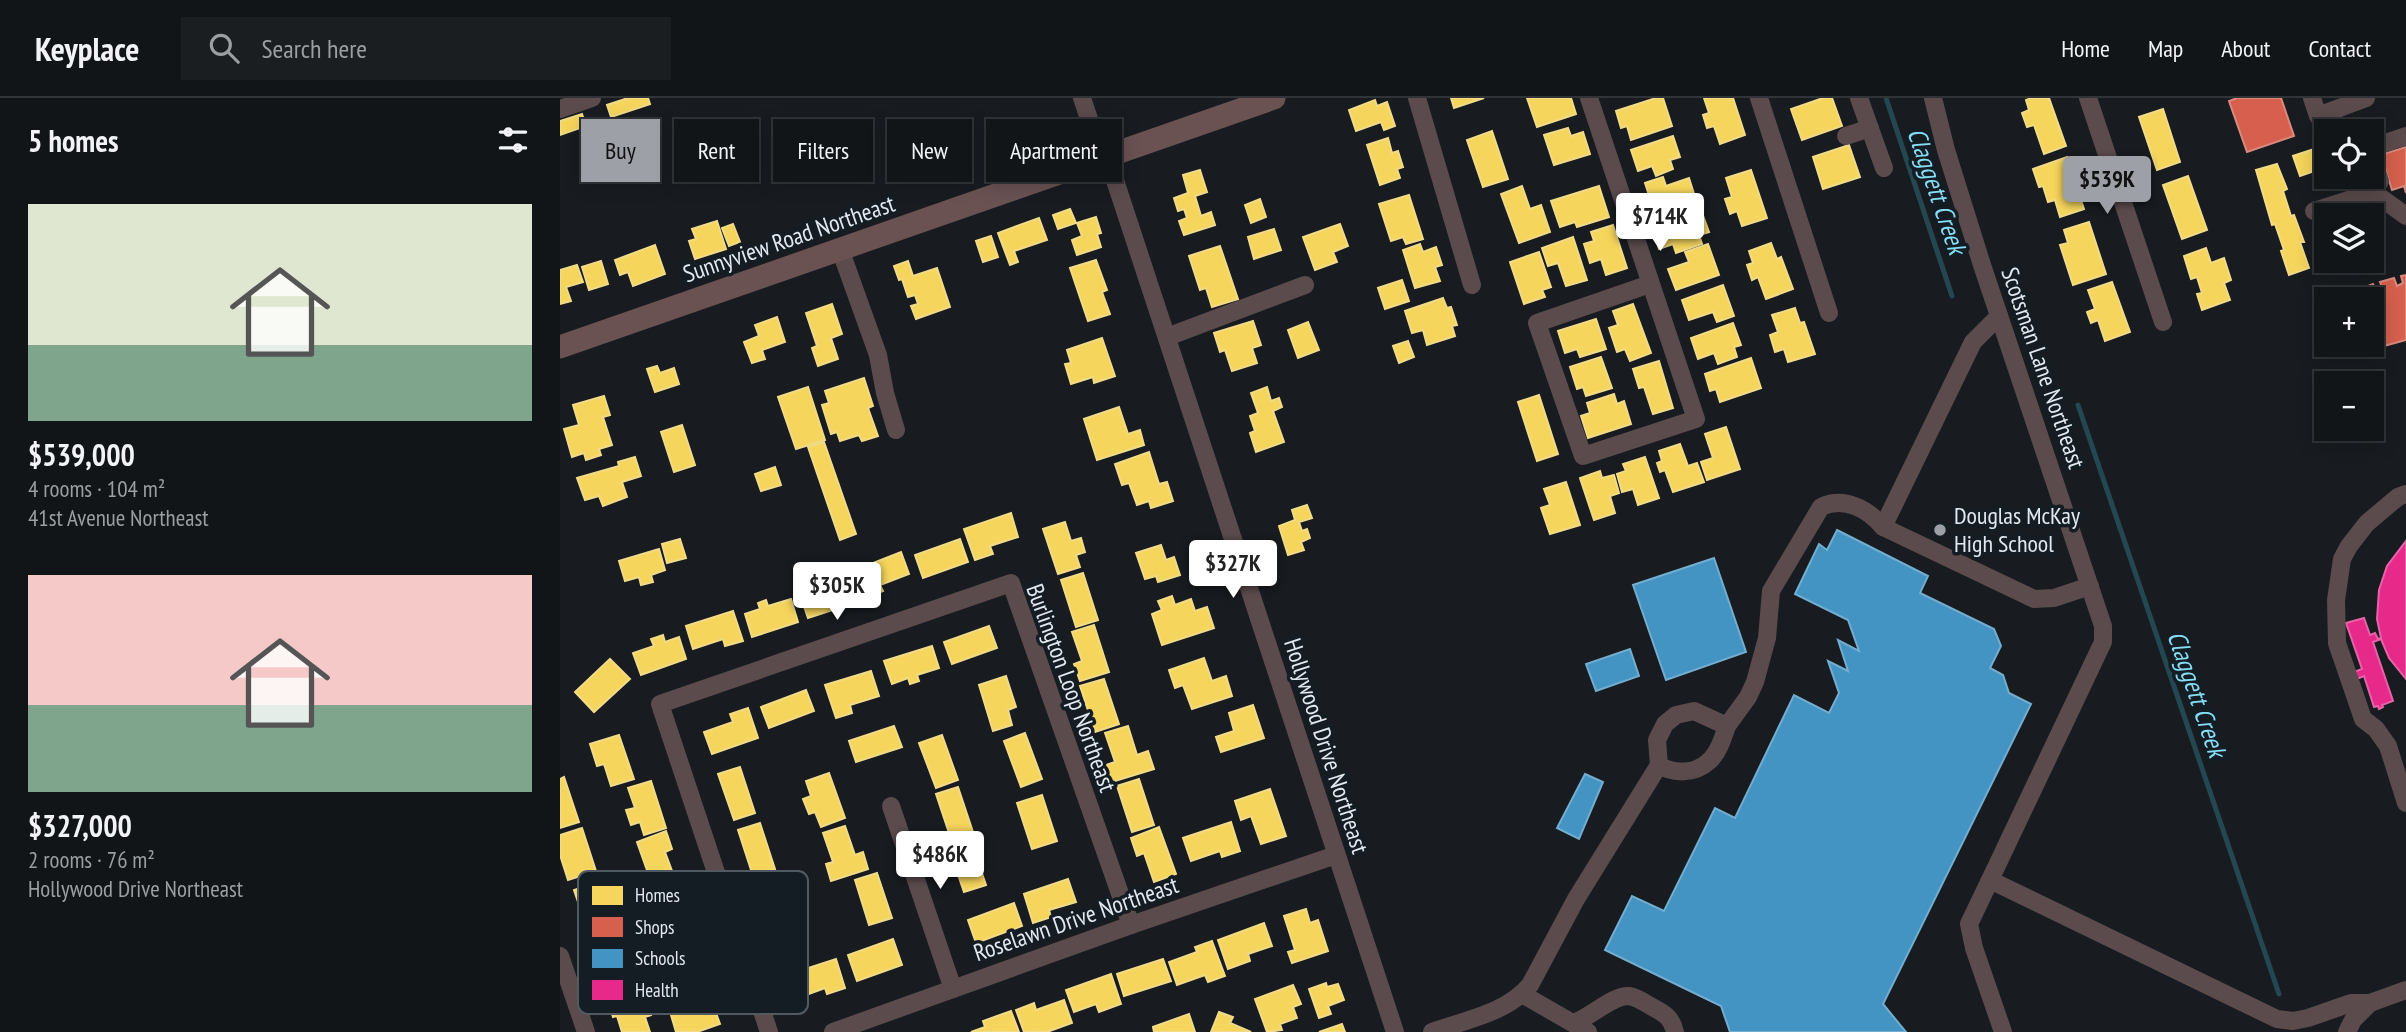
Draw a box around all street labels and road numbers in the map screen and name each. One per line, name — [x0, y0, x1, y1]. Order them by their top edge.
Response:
street label: Sunnyview Road Northeast — [679, 188, 899, 289]
street label: Scotsman Lane Northeast — [1994, 263, 2093, 473]
street label: Burlington Loop Northeast — [1019, 579, 1124, 797]
street label: Hollywood Drive Northeast — [1277, 634, 1376, 858]
street label: Roselawn Drive Northeast — [969, 869, 1183, 968]

